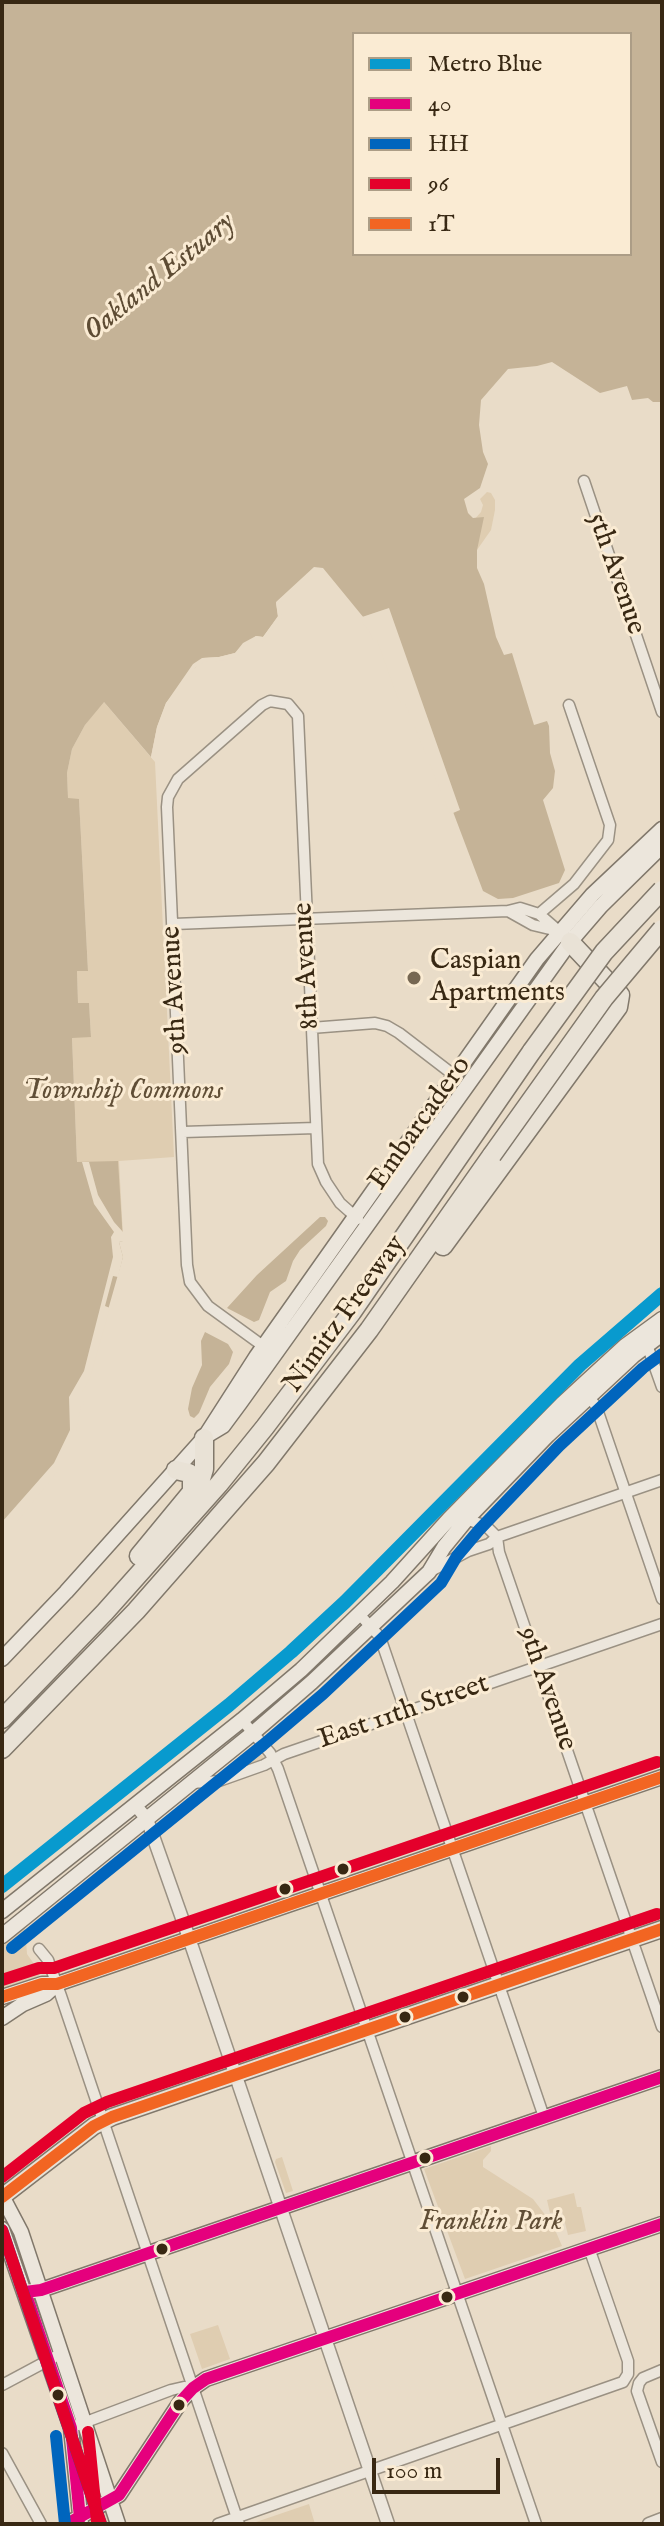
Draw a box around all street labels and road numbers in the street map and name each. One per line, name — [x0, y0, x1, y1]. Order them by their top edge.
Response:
street label: 5th Avenue — [579, 509, 651, 639]
street label: 8th Avenue — [288, 902, 328, 1030]
street label: 9th Avenue — [156, 925, 196, 1055]
street label: Embarcadero — [363, 1051, 479, 1197]
street label: Nimitz Freeway — [278, 1230, 414, 1400]
street label: 9th Avenue — [509, 1623, 583, 1755]
street label: East 11th Street — [314, 1668, 494, 1758]

